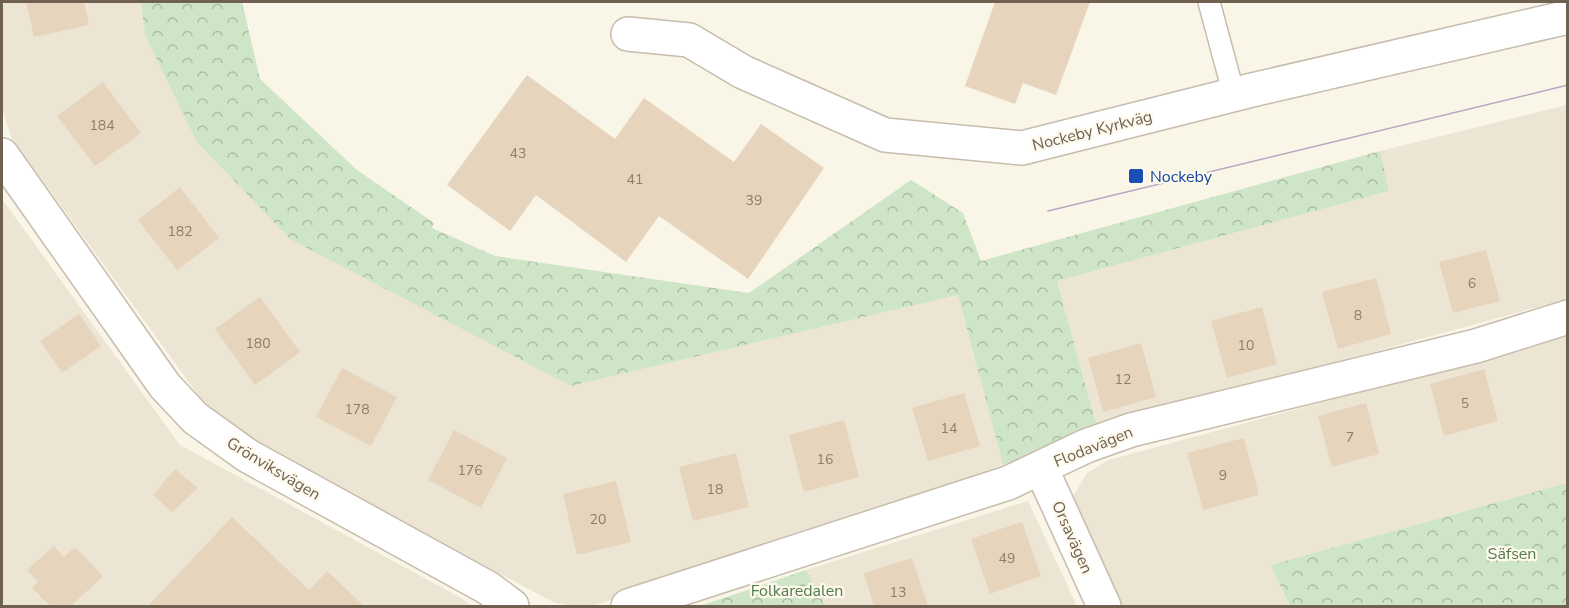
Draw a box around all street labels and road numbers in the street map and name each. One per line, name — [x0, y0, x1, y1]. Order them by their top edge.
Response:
street label: Nockeby Kyrkväg — [1030, 105, 1155, 157]
street label: Flodavägen — [1051, 421, 1136, 473]
street label: Grönviksvägen — [222, 432, 325, 506]
street label: Orsavägen — [1046, 498, 1098, 577]

